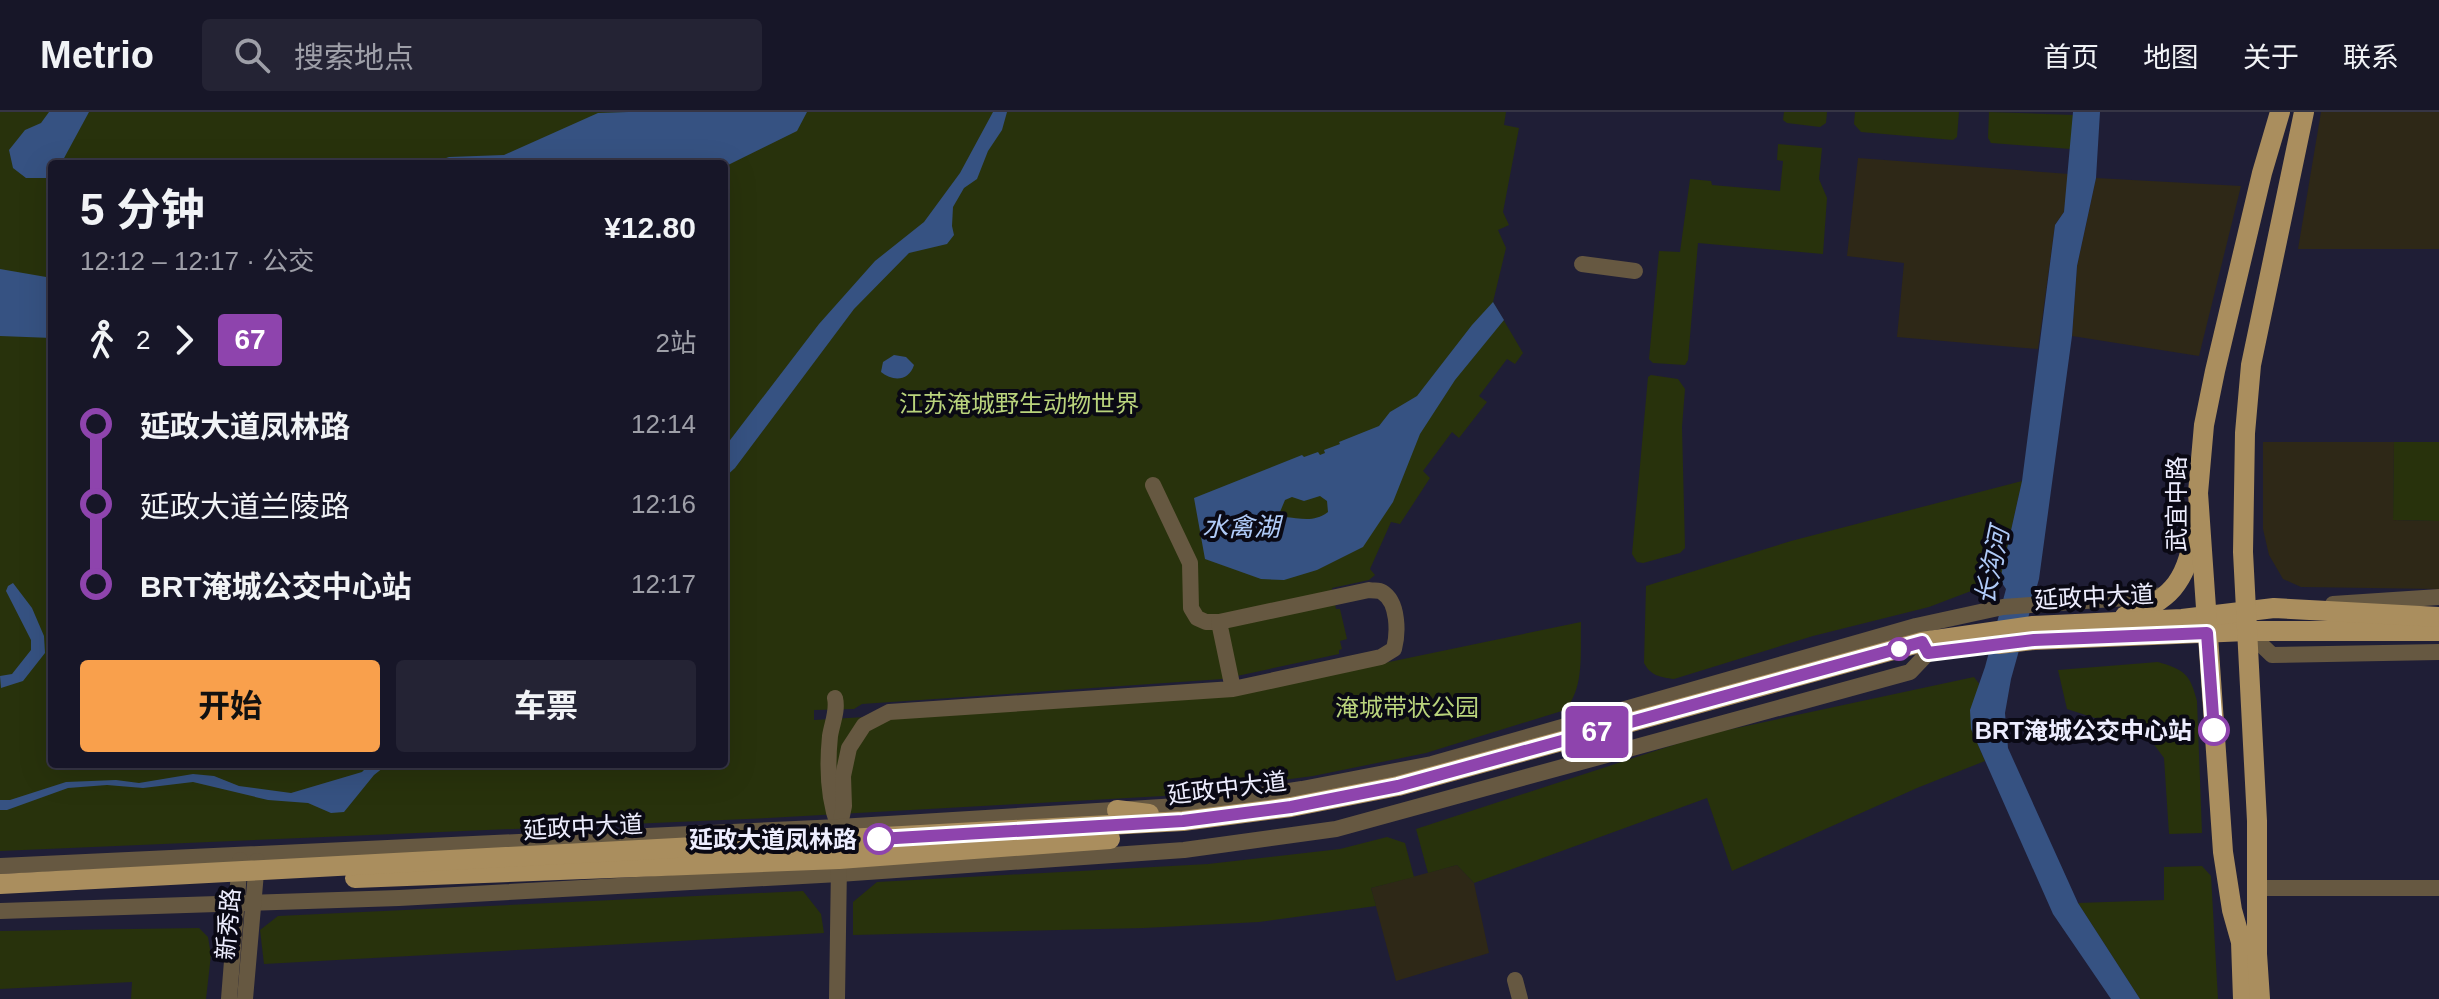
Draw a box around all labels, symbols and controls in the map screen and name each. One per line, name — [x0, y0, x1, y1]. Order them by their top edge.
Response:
search box — [202, 19, 762, 91]
icon: search — [230, 33, 274, 77]
text: Metrio — [40, 34, 154, 76]
text: 搜索地点 — [294, 41, 414, 74]
text: 首页 — [2043, 42, 2099, 73]
text: 地图 — [2143, 42, 2199, 73]
text: 关于 — [2243, 42, 2299, 73]
text: 联系 — [2343, 42, 2399, 73]
text: 5 分钟 — [80, 185, 205, 234]
text: ¥12.80 — [604, 211, 696, 244]
text: 12:12 – 12:17 · 公交 — [80, 246, 314, 276]
icon: walk — [80, 318, 124, 362]
icon: forward — [162, 318, 206, 362]
text: 67 — [234, 324, 266, 355]
text: 2 — [136, 325, 150, 355]
text: 2站 — [656, 328, 696, 358]
park label: 江苏淹城野生动物世界 — [899, 390, 1139, 417]
text: 12:14 — [631, 409, 696, 439]
text: 延政大道凤林路 — [140, 410, 350, 443]
street label: 武宜中路 — [2163, 456, 2190, 552]
text: 12:16 — [631, 489, 696, 519]
text: 延政大道兰陵路 — [140, 490, 350, 523]
water label: 水禽湖 — [1202, 512, 1284, 542]
water label: 长沟河 — [1969, 520, 2016, 607]
text: 12:17 — [631, 569, 696, 599]
text: BRT淹城公交中心站 — [140, 570, 412, 603]
street label: 延政中大道 — [2033, 580, 2155, 614]
unlabelled marker — [1888, 638, 1910, 660]
button: 开始 — [80, 660, 380, 752]
button: 车票 — [396, 660, 696, 752]
park label: 淹城带状公园 — [1335, 694, 1479, 721]
line badge: 67 — [1561, 706, 1633, 758]
marker: BRT淹城公交中心站 — [2199, 715, 2229, 745]
text: 67 — [1581, 716, 1613, 747]
place label: BRT淹城公交中心站 — [1975, 717, 2192, 744]
street label: 延政中大道 — [1166, 767, 1288, 809]
street label: 延政中大道 — [522, 810, 644, 844]
marker: 延政大道凤林路 — [864, 824, 894, 854]
place label: 延政大道凤林路 — [689, 826, 857, 853]
street label: 新秀路 — [211, 887, 245, 961]

